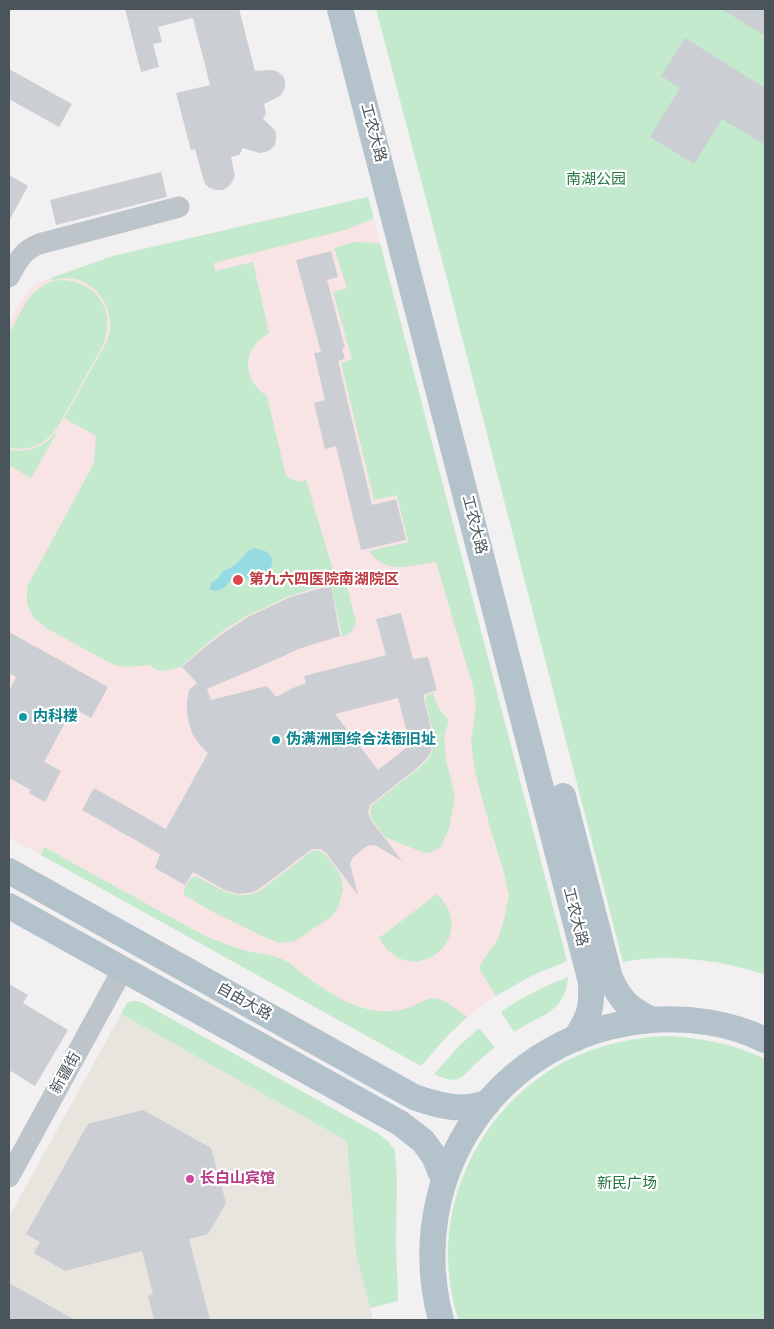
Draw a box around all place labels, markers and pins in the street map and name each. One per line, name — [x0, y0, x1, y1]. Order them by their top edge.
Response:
place label: 第九六四医院南湖院区 — [249, 571, 399, 589]
marker: 第九六四医院南湖院区 — [231, 573, 245, 587]
place label: 内科楼 — [33, 708, 78, 726]
marker: 内科楼 — [17, 711, 29, 723]
place label: 伪满洲国综合法衙旧址 — [286, 731, 436, 749]
marker: 伪满洲国综合法衙旧址 — [270, 734, 282, 746]
place label: 长白山宾馆 — [200, 1170, 275, 1188]
marker: 长白山宾馆 — [184, 1173, 196, 1185]

